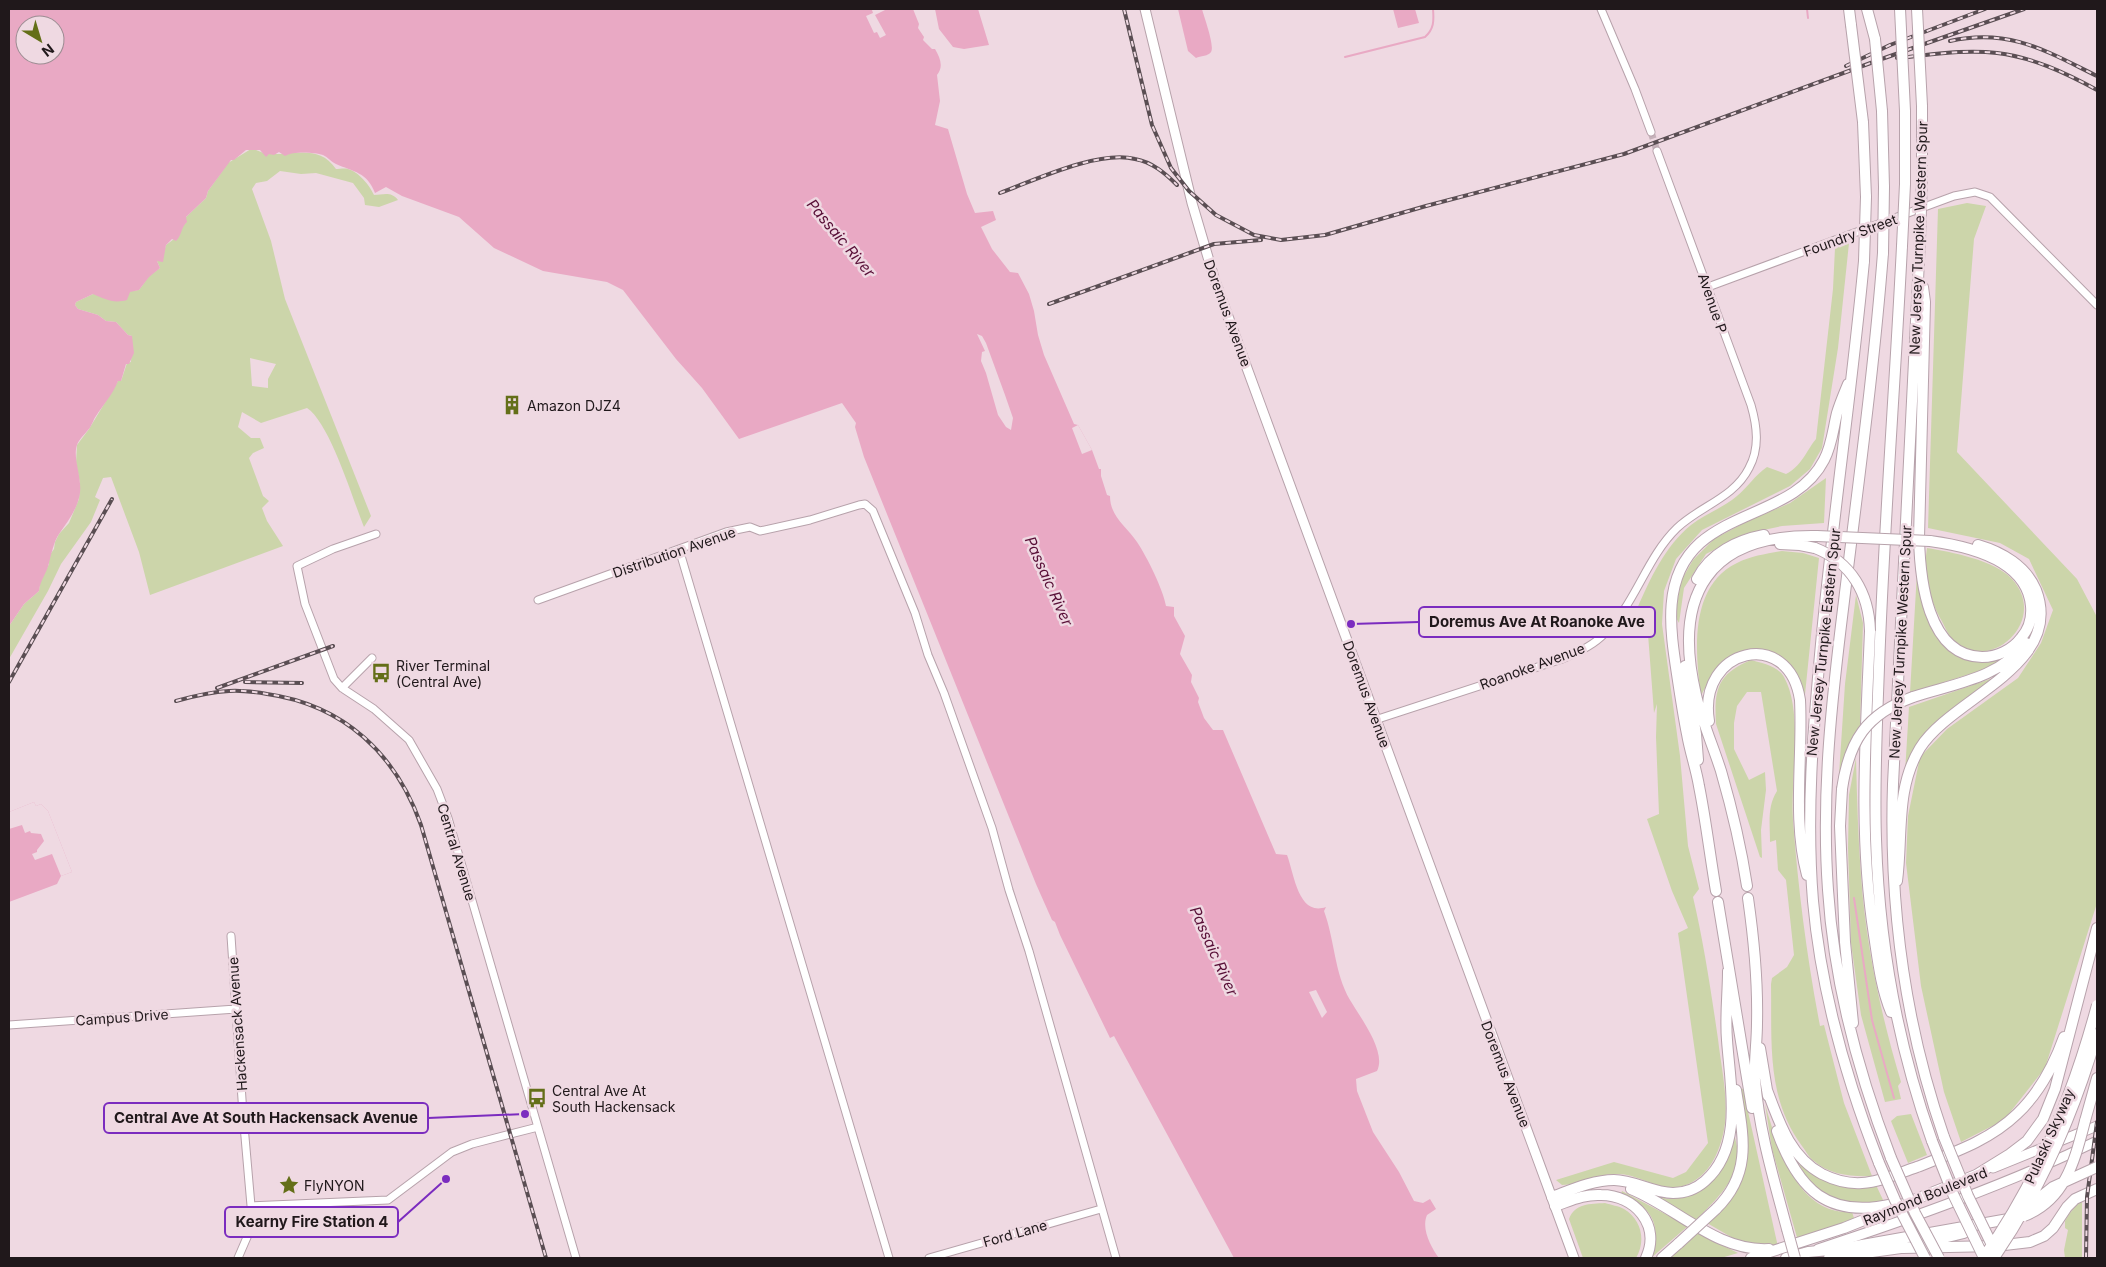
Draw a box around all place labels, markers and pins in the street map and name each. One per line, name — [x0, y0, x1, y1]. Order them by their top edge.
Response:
building icon: Amazon DJZ4 — [501, 394, 523, 416]
place label: Amazon DJZ4 — [527, 397, 621, 414]
callout: Doremus Ave At Roanoke Ave — [1419, 607, 1655, 637]
place label: River Terminal (Central Ave) — [396, 657, 490, 690]
bus stop icon: River Terminal (Central Ave) — [370, 662, 392, 684]
place label: Central Ave At South Hackensack — [552, 1082, 676, 1115]
bus stop icon: Central Ave At South Hackensack — [526, 1087, 548, 1109]
callout: Central Ave At South Hackensack Avenue — [104, 1103, 428, 1133]
place icon: FlyNYON — [278, 1174, 300, 1196]
place label: FlyNYON — [304, 1177, 365, 1194]
callout: Kearny Fire Station 4 — [225, 1207, 398, 1237]

